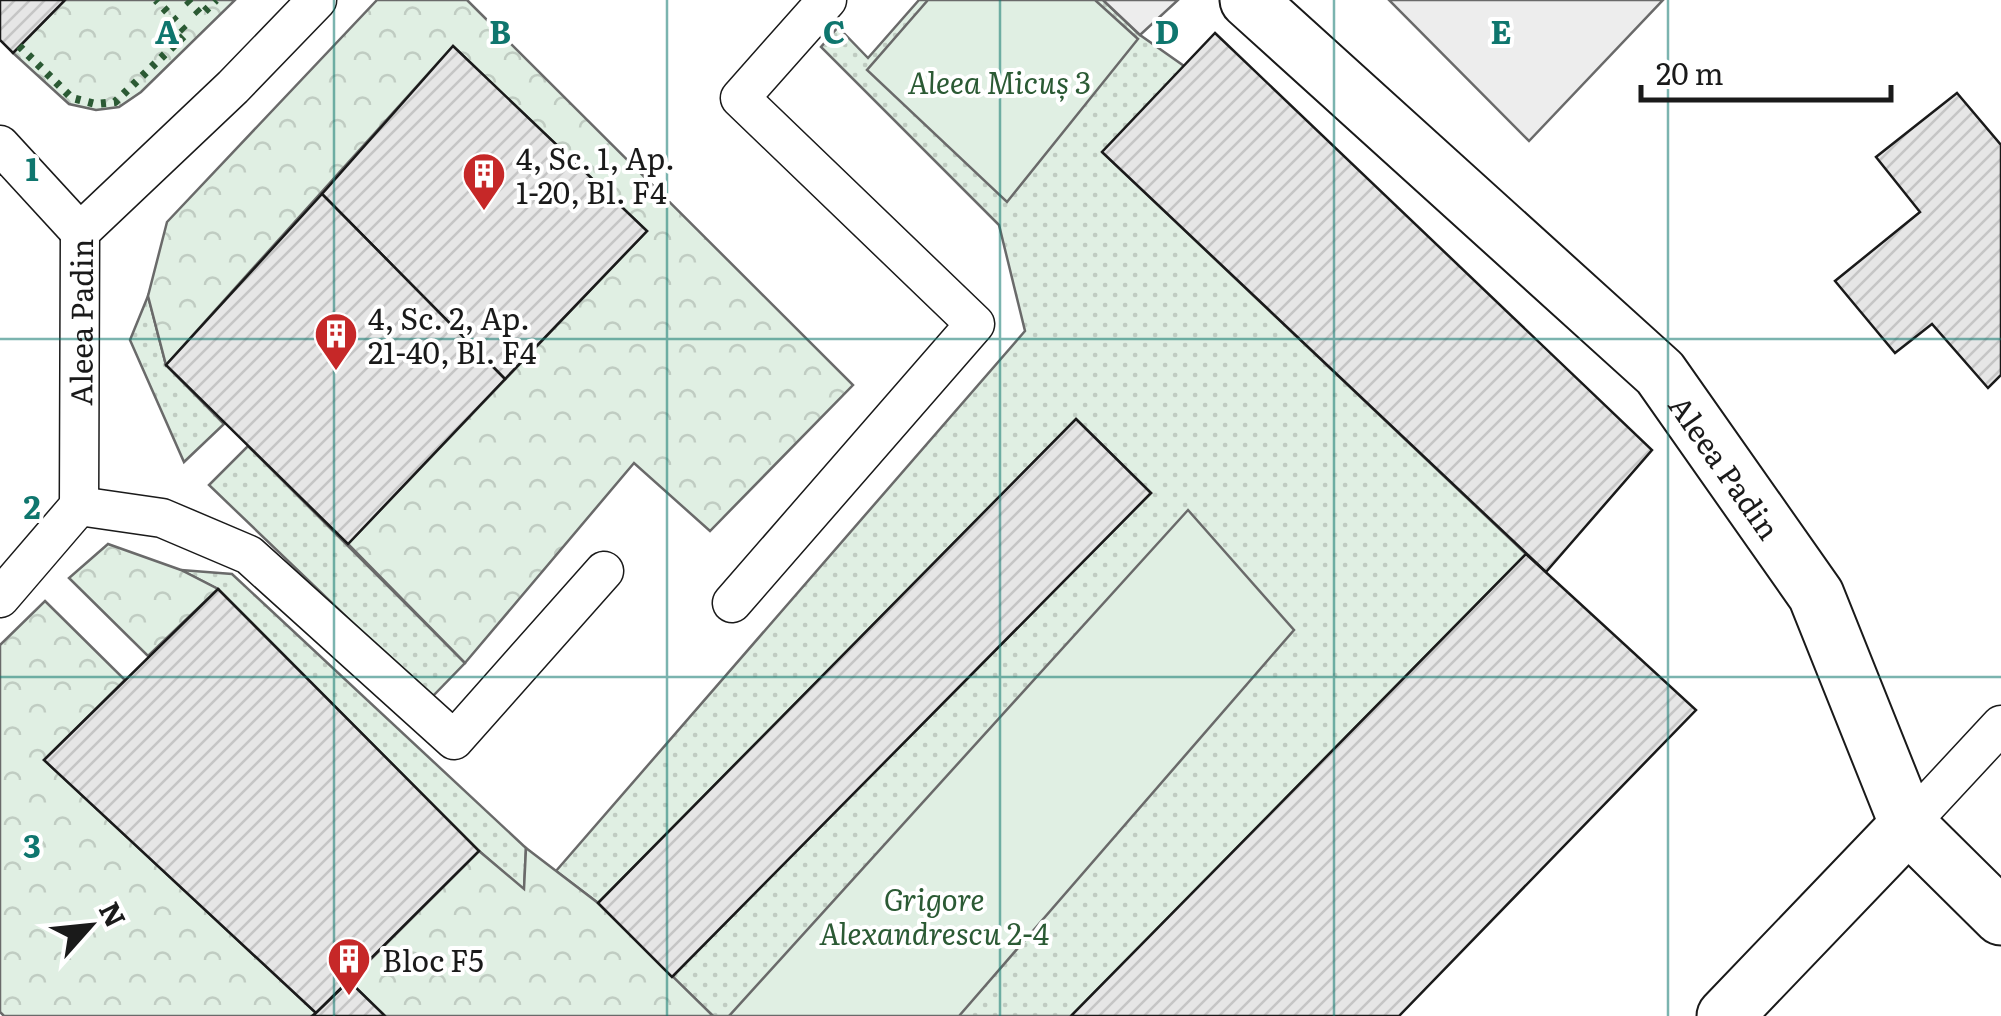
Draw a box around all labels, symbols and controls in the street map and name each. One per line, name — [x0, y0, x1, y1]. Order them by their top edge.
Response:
text: A — [155, 6, 179, 54]
text: B — [489, 6, 511, 54]
text: C — [823, 6, 845, 54]
text: D — [1155, 6, 1179, 54]
text: E — [1490, 6, 1512, 54]
scale bar — [1641, 40, 1891, 102]
text: 20 m — [1656, 50, 1724, 94]
park label: Aleea Micuș 3 — [908, 59, 1090, 103]
place label: 4, Sc. 1, Ap. 1-20, Bl. F4 — [516, 135, 675, 213]
text: 1 — [25, 143, 39, 191]
building icon: 4, Sc. 1, Ap. 1-20, Bl. F4 — [461, 151, 507, 212]
street label: Aleea Padin — [57, 238, 102, 406]
place label: 4, Sc. 2, Ap. 21-40, Bl. F4 — [368, 295, 537, 373]
building icon: 4, Sc. 2, Ap. 21-40, Bl. F4 — [313, 311, 359, 372]
street label: Aleea Padin — [1660, 385, 1792, 548]
text: 2 — [23, 481, 41, 529]
text: 3 — [23, 820, 41, 868]
north arrow — [40, 876, 140, 976]
park label: Grigore Alexandrescu 2-4 — [819, 876, 1050, 954]
text: N — [90, 894, 138, 934]
building icon: Bloc F5 — [326, 936, 372, 997]
place label: Bloc F5 — [382, 937, 484, 981]

